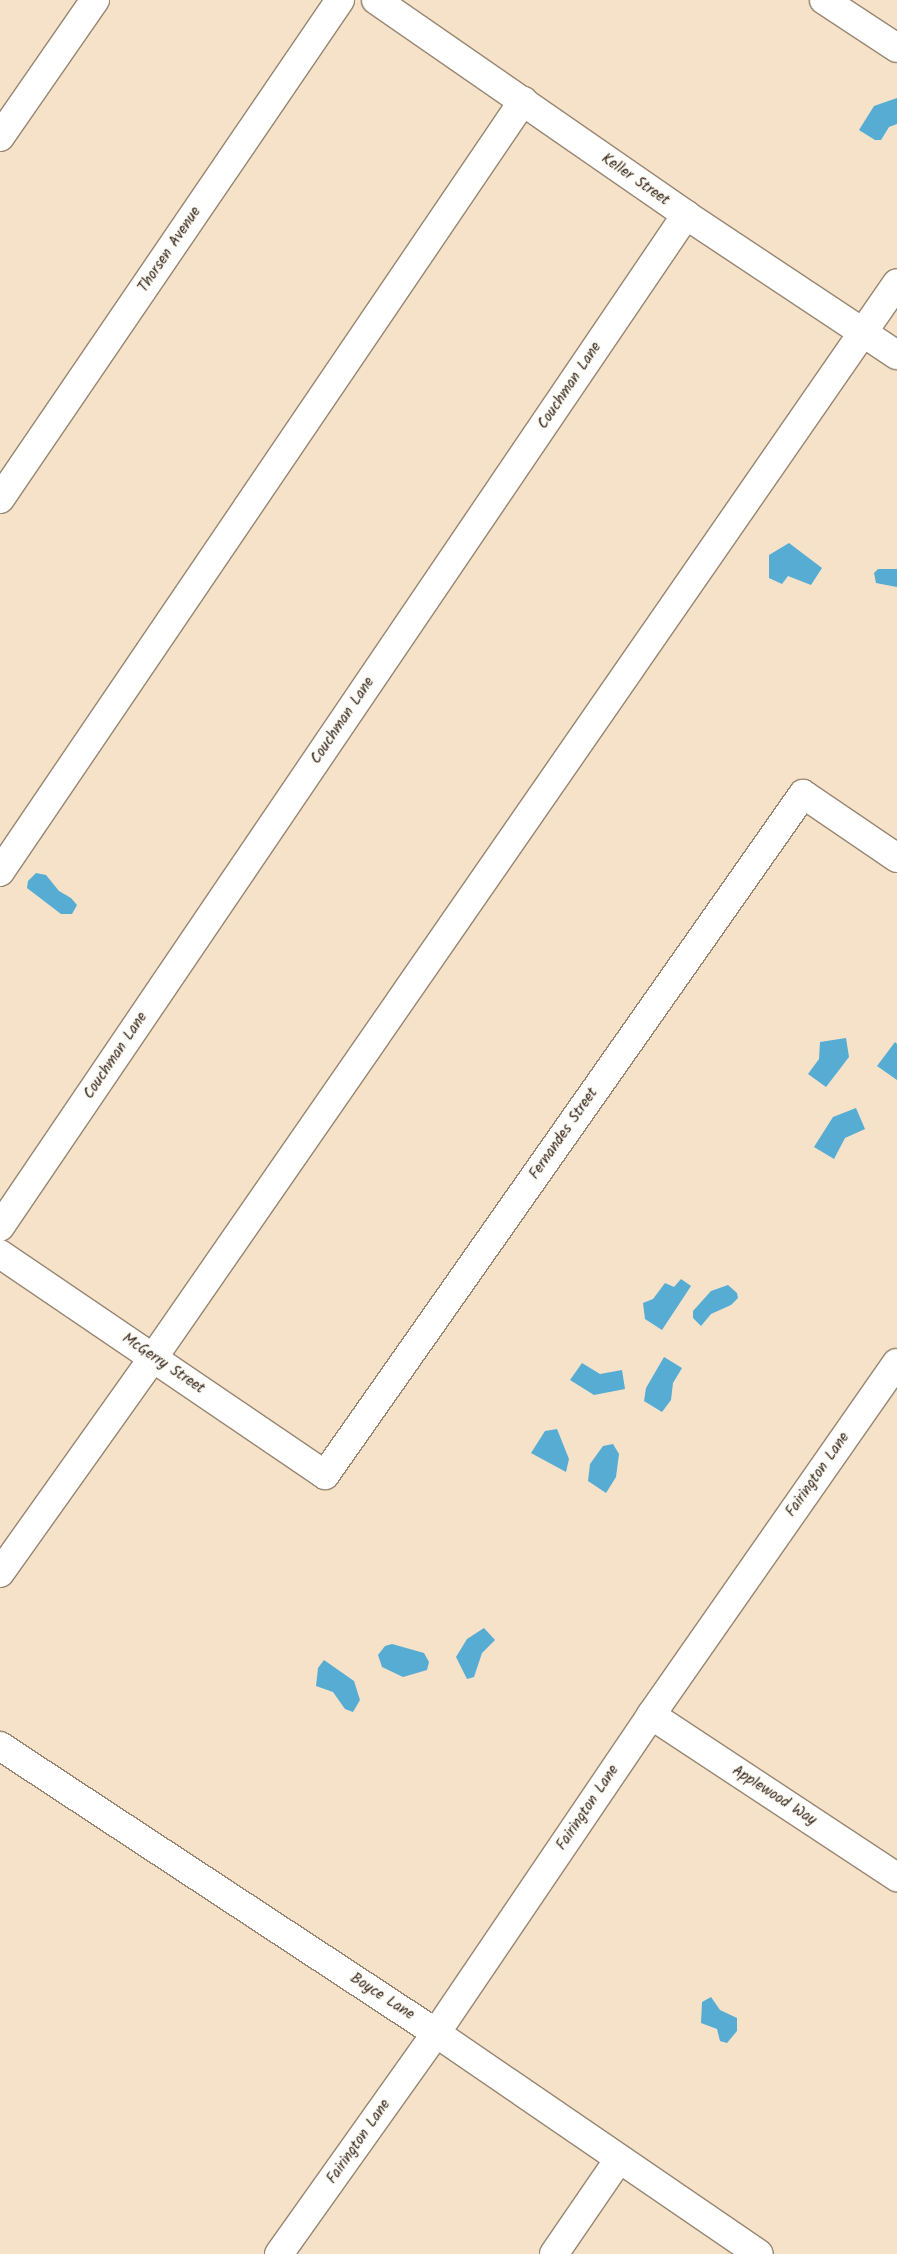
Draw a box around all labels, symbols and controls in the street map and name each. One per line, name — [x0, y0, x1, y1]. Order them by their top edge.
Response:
street label: Keller Street — [598, 150, 672, 210]
street label: Thorsen Avenue — [135, 204, 205, 296]
street label: Couchman Lane — [534, 339, 606, 433]
street label: Couchman Lane — [307, 674, 379, 768]
street label: Couchman Lane — [80, 1009, 152, 1103]
street label: Fernandes Street — [526, 1085, 602, 1183]
street label: McGerry Street — [118, 1330, 208, 1398]
street label: Fairington Lane — [782, 1429, 854, 1521]
street label: Fairington Lane — [553, 1762, 623, 1854]
street label: Applewood Way — [728, 1762, 820, 1830]
street label: Boyce Lane — [347, 1970, 417, 2024]
street label: Fairington Lane — [323, 2096, 395, 2188]

